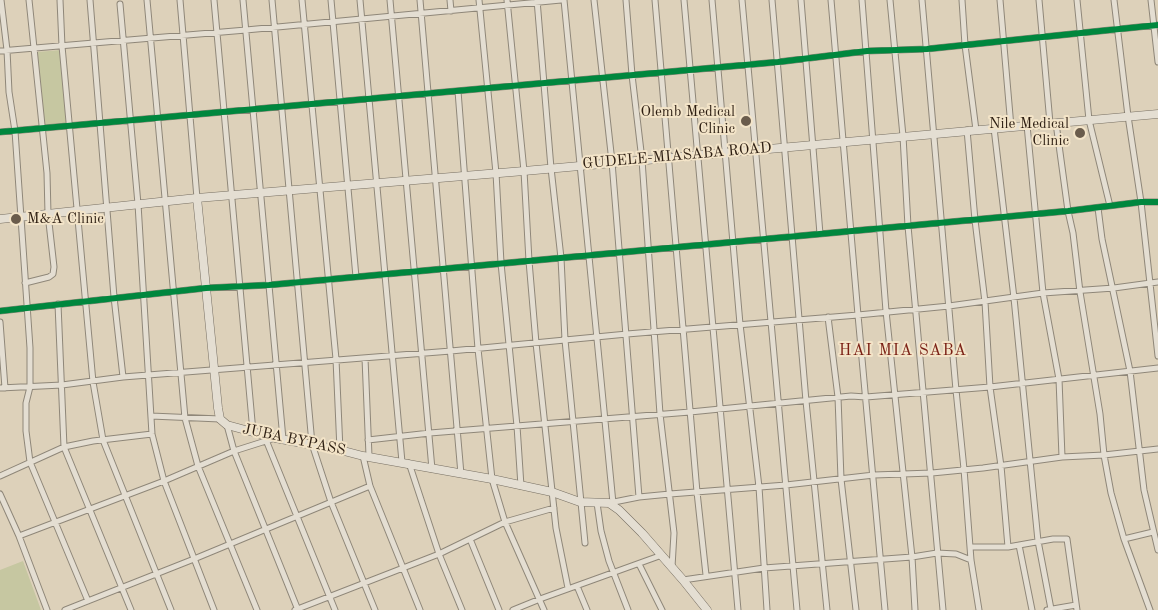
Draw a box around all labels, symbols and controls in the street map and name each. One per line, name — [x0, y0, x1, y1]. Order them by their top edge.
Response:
place label: Olemb Medical Clinic — [640, 103, 735, 138]
marker: Olemb Medical Clinic — [739, 114, 753, 128]
place label: Nile Medical Clinic — [989, 115, 1069, 150]
marker: Nile Medical Clinic — [1073, 126, 1087, 140]
street label: GUDELE-MIASABA ROAD — [582, 139, 772, 173]
place label: M&A Clinic — [27, 210, 104, 228]
marker: M&A Clinic — [9, 212, 23, 226]
district label: HAI MIA SABA — [837, 341, 969, 361]
street label: JUBA BYPASS — [241, 420, 347, 460]

